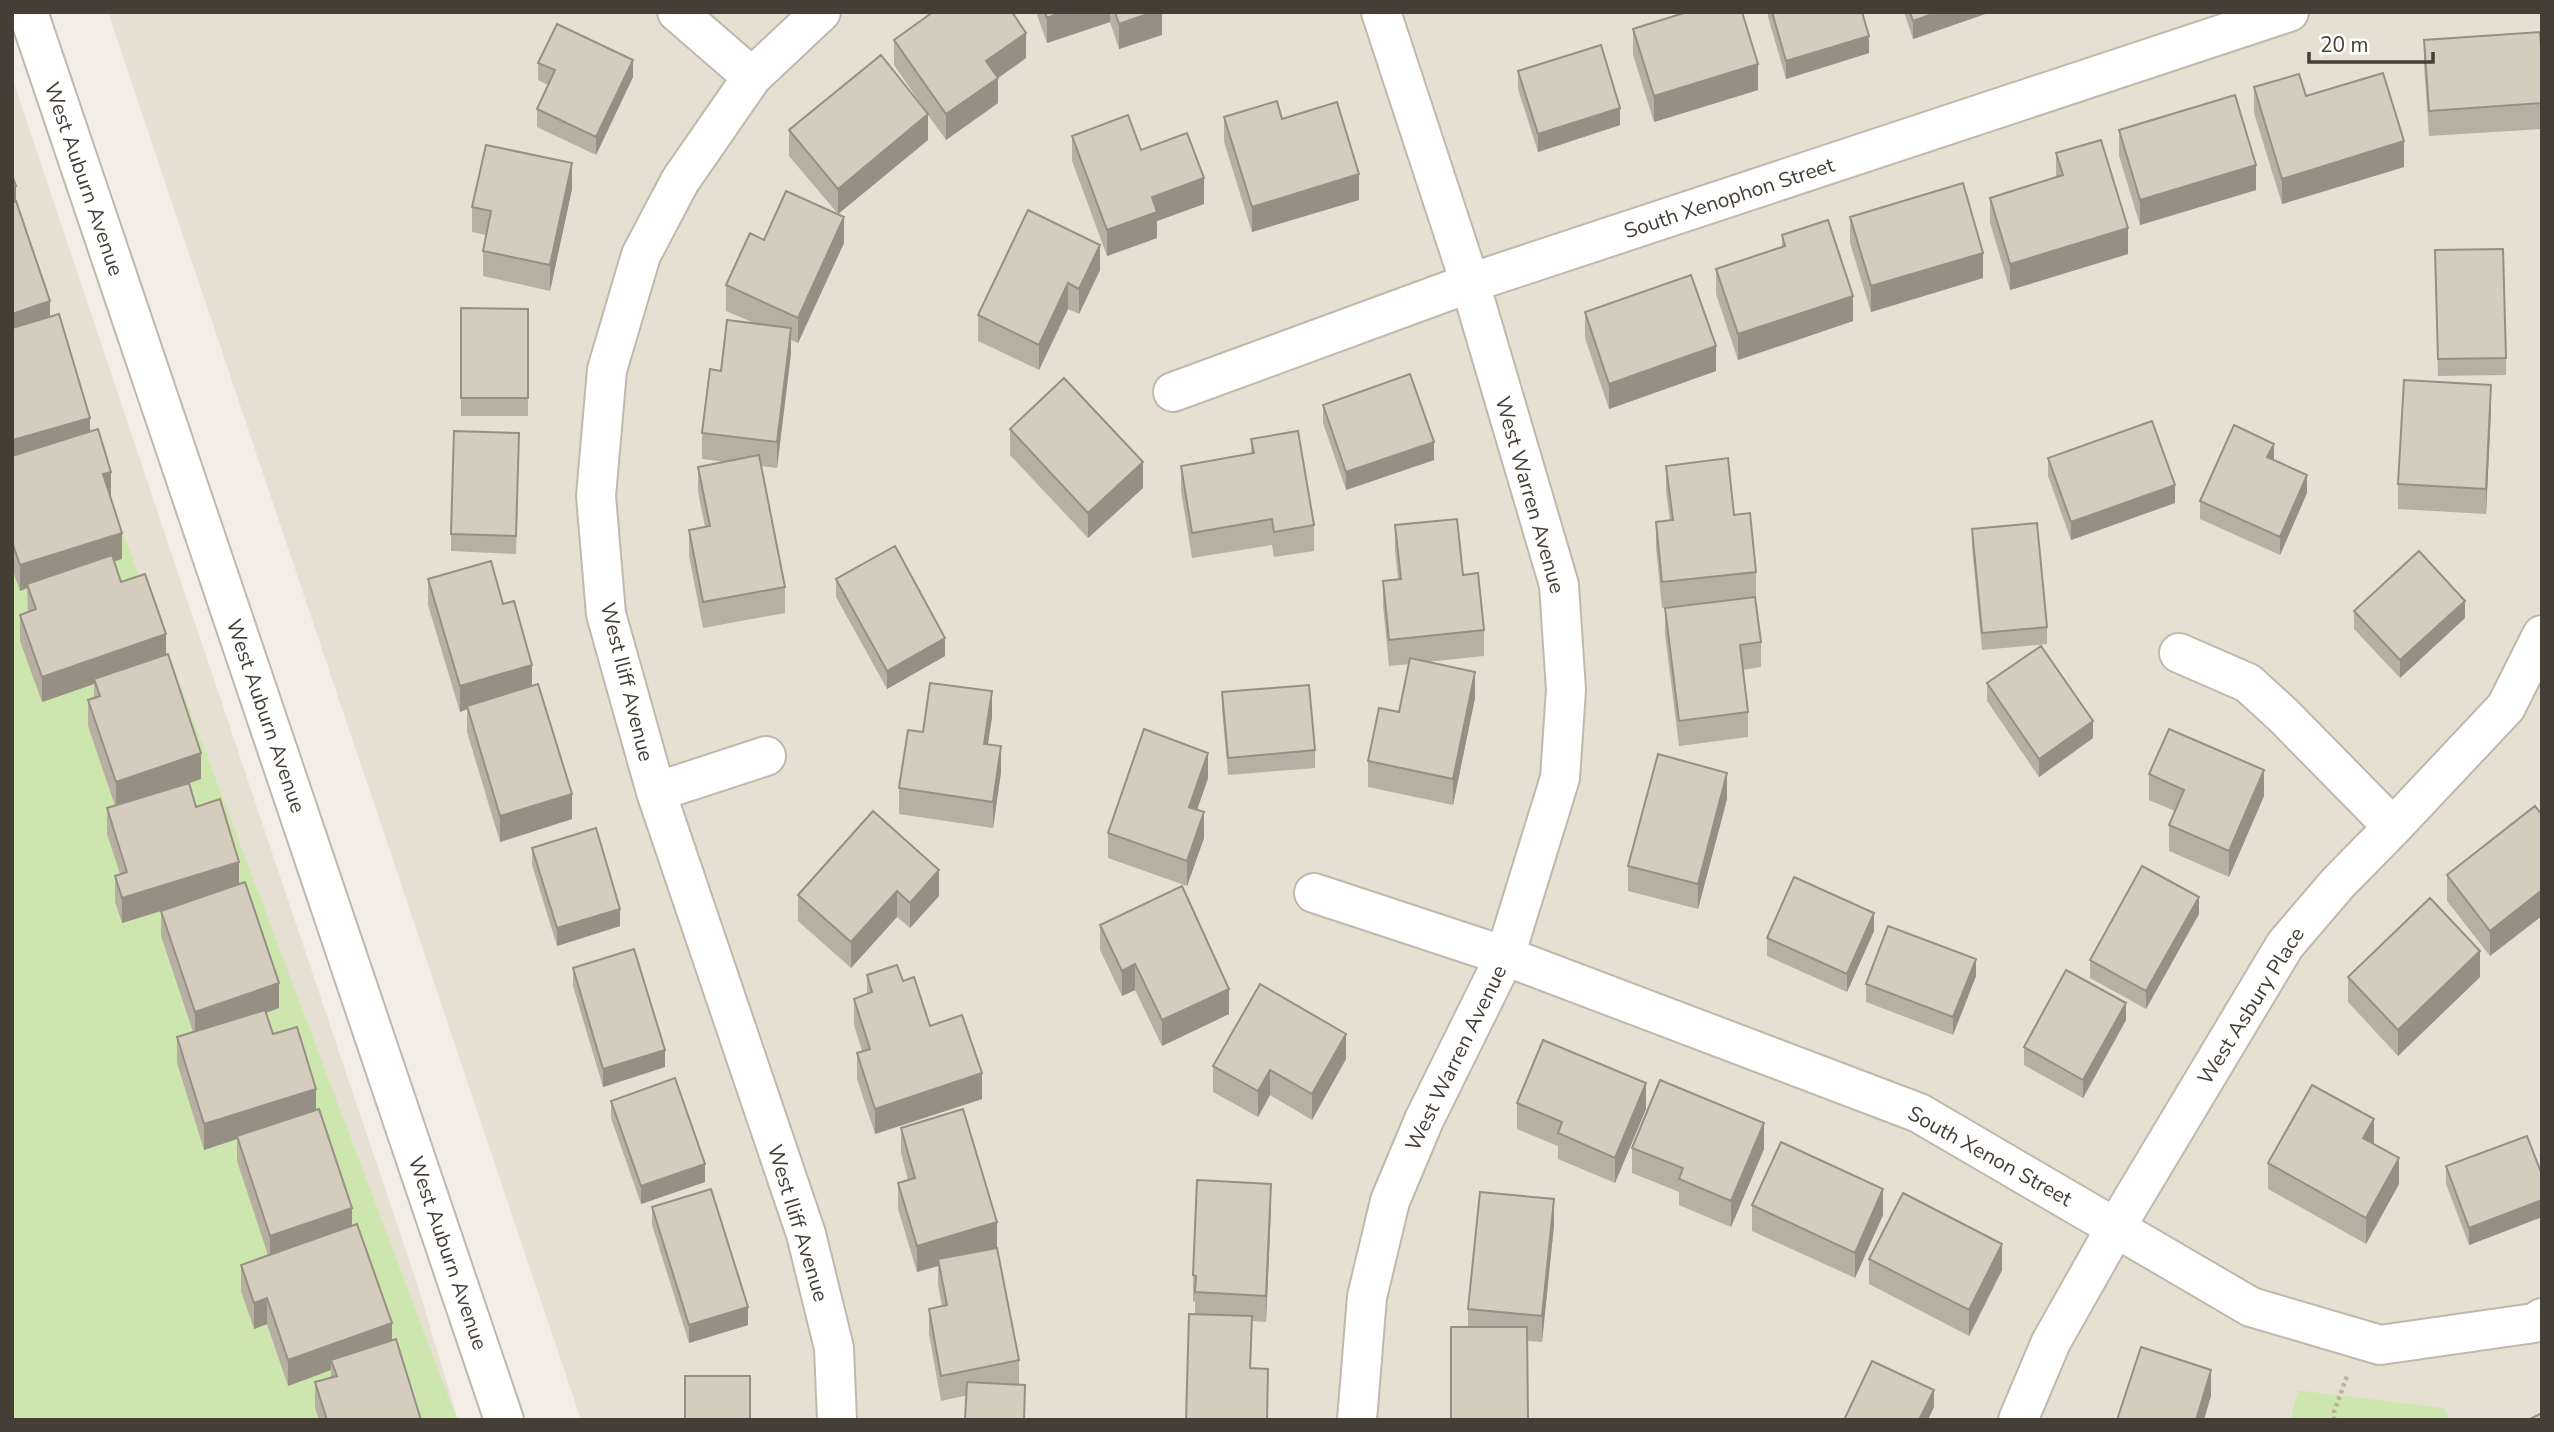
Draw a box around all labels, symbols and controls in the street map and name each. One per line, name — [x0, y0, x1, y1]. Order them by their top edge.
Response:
scale bar — [2309, 21, 2433, 65]
text: 20 m — [2320, 31, 2369, 59]
street label: West Auburn Avenue — [38, 78, 130, 280]
street label: South Xenophon Street — [1620, 151, 1838, 245]
street label: West Warren Avenue — [1488, 393, 1572, 597]
street label: West Iliff Avenue — [594, 600, 660, 764]
street label: West Auburn Avenue — [220, 615, 312, 817]
street label: West Asbury Place — [2191, 922, 2311, 1090]
street label: West Warren Avenue — [1399, 960, 1513, 1156]
street label: South Xenon Street — [1903, 1099, 2078, 1213]
street label: West Iliff Avenue — [761, 1141, 835, 1305]
street label: West Auburn Avenue — [402, 1152, 494, 1354]

